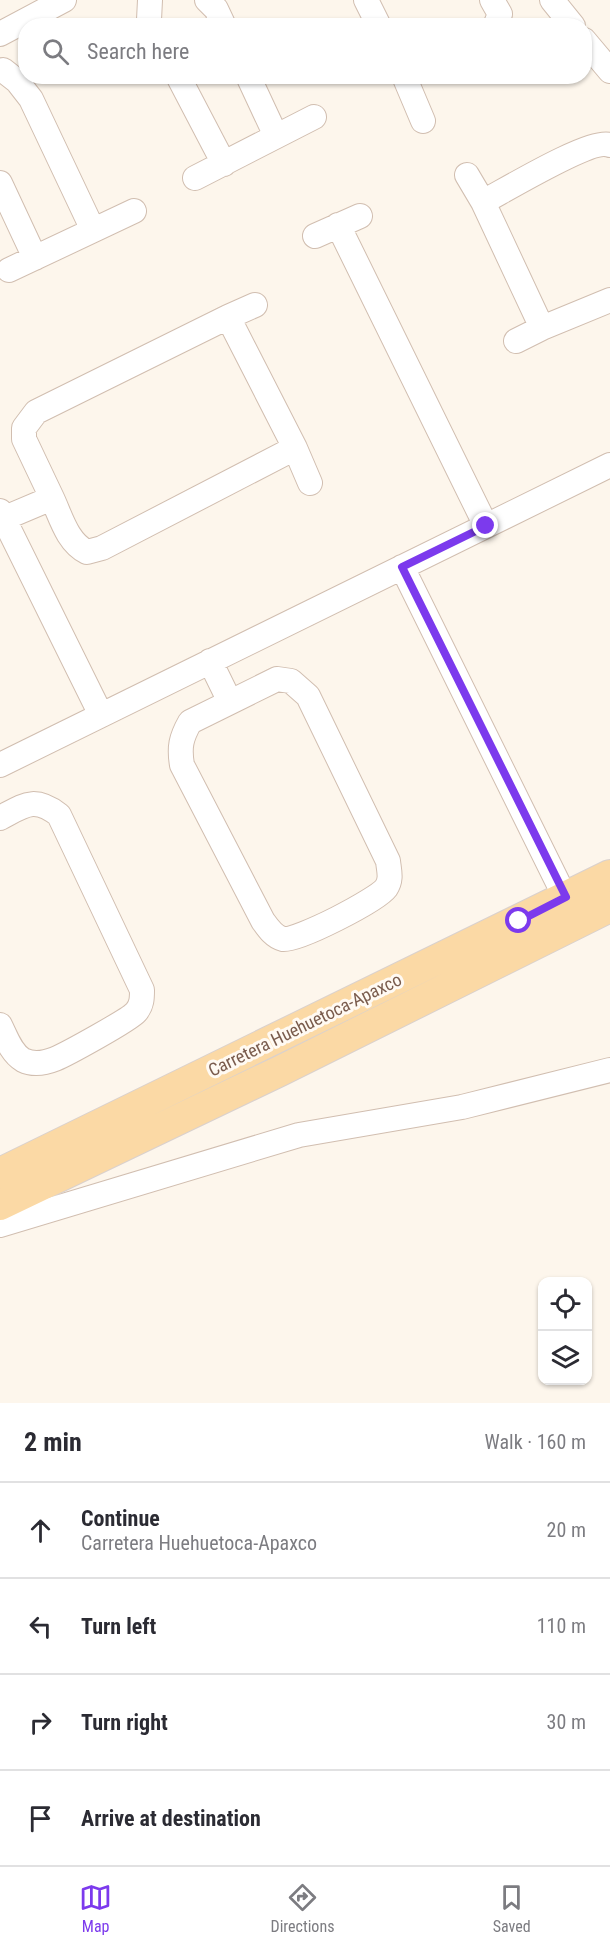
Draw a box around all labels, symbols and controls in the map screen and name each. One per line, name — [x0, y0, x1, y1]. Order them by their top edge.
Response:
search box — [18, 18, 592, 84]
icon: search — [39, 35, 72, 68]
text: Search here — [87, 39, 189, 64]
route end — [472, 512, 498, 538]
route start — [505, 907, 531, 933]
street label: Carretera Huehuetoca-Apaxco — [205, 969, 405, 1081]
map controls — [538, 1277, 592, 1385]
button: locate — [538, 1277, 592, 1331]
button: layers — [538, 1331, 592, 1385]
text: 2 min — [24, 1427, 82, 1457]
text: Walk · 160 m — [485, 1430, 586, 1454]
text: Continue — [81, 1506, 160, 1531]
icon: ahead — [24, 1514, 57, 1547]
text: 20 m — [547, 1518, 586, 1542]
text: Carretera Huehuetoca-Apaxco — [81, 1531, 317, 1555]
icon: left — [24, 1610, 57, 1643]
text: Turn left — [81, 1614, 156, 1639]
text: 110 m — [537, 1614, 586, 1638]
icon: right — [24, 1706, 57, 1739]
text: Turn right — [81, 1710, 168, 1735]
text: 30 m — [547, 1710, 586, 1734]
icon: arrive — [24, 1802, 57, 1835]
text: Arrive at destination — [81, 1806, 261, 1831]
tab: Map — [79, 1881, 112, 1936]
tab: Directions — [271, 1881, 334, 1936]
tab: Saved — [493, 1881, 531, 1936]

